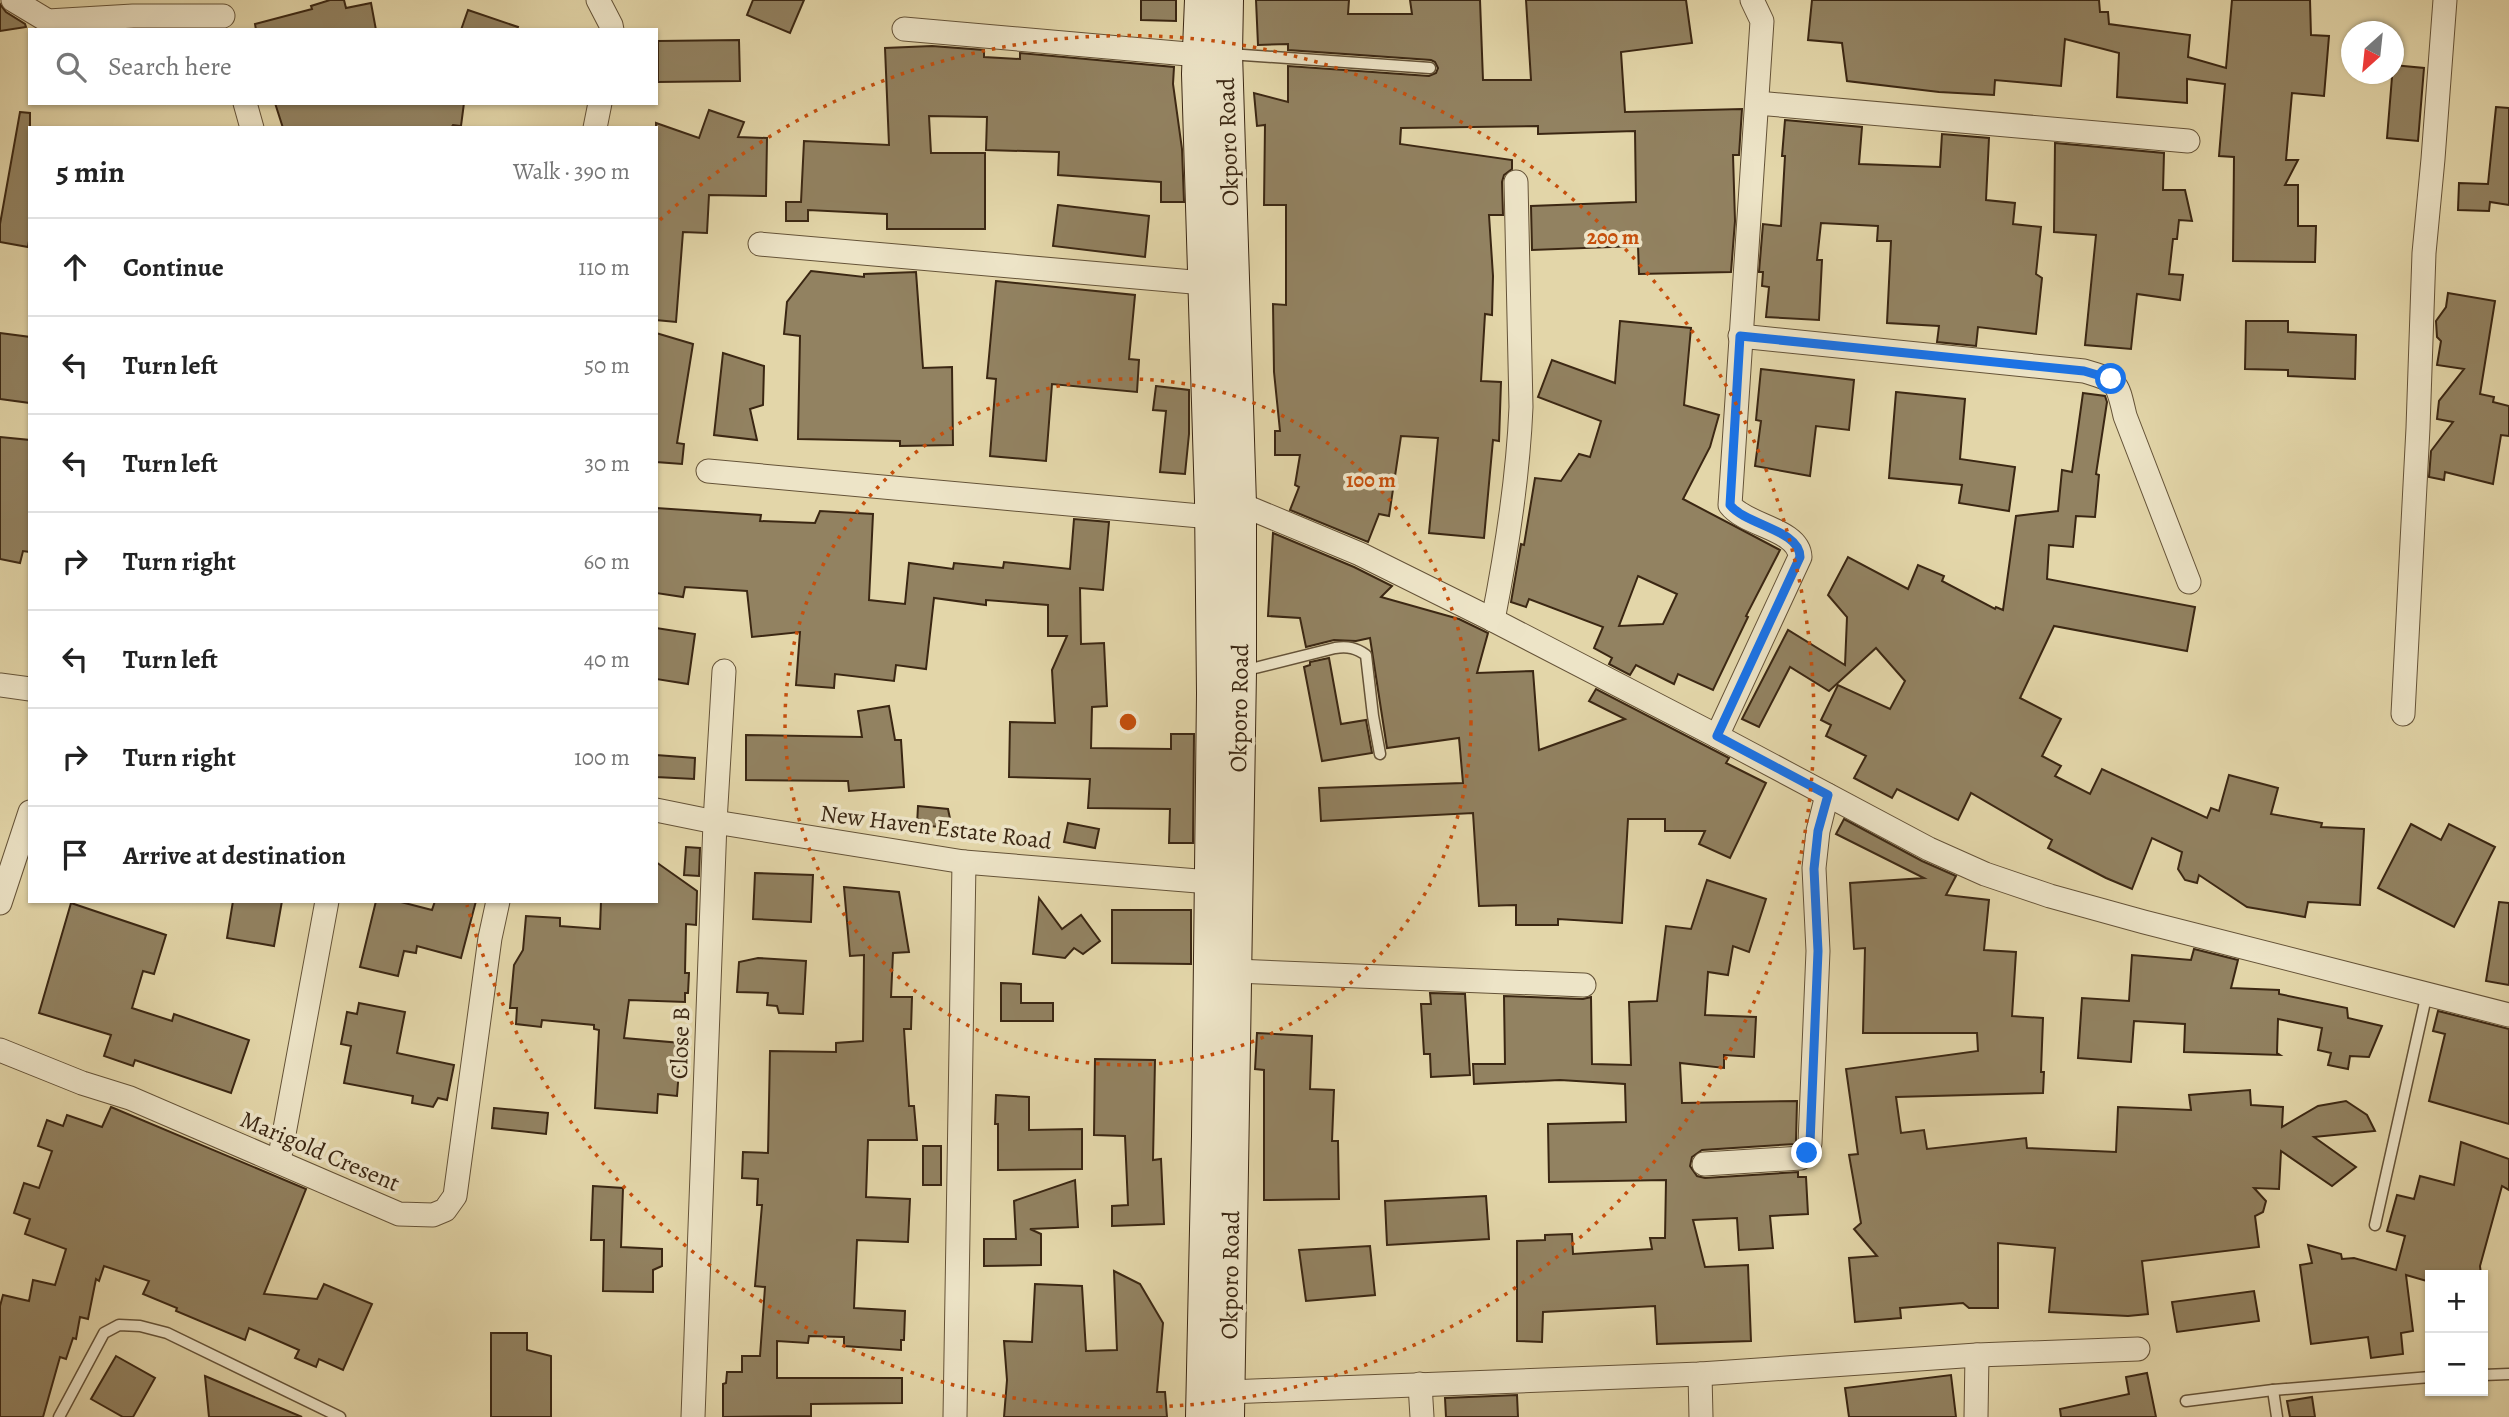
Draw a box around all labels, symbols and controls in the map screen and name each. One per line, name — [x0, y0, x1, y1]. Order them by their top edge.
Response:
north arrow — [2341, 21, 2404, 84]
search box — [28, 28, 658, 105]
icon: search — [52, 48, 90, 86]
text: Search here — [108, 49, 232, 84]
street label: Okporo Road — [1210, 77, 1246, 207]
text: 5 min — [56, 152, 125, 192]
text: Walk · 390 m — [513, 156, 630, 187]
text: 200 m — [1587, 223, 1640, 251]
icon: ahead — [56, 248, 94, 286]
text: Continue — [123, 250, 224, 285]
text: 110 m — [578, 252, 630, 283]
icon: left — [56, 346, 94, 384]
text: Turn left — [123, 348, 218, 383]
text: 50 m — [584, 350, 630, 381]
route start — [2095, 363, 2126, 394]
icon: left — [56, 444, 94, 482]
text: Turn left — [123, 446, 218, 481]
text: 30 m — [584, 448, 630, 479]
text: 100 m — [1346, 466, 1396, 494]
icon: right — [56, 542, 94, 580]
text: Turn right — [123, 544, 236, 579]
text: 60 m — [583, 546, 630, 577]
icon: left — [56, 640, 94, 678]
text: Turn left — [123, 642, 218, 677]
street label: Okporo Road — [1222, 643, 1256, 773]
text: 40 m — [584, 644, 630, 675]
centre of rings — [1116, 710, 1140, 734]
icon: right — [56, 738, 94, 776]
text: Turn right — [123, 740, 236, 775]
text: 100 m — [574, 742, 630, 773]
street label: New Haven Estate Road — [819, 797, 1054, 857]
icon: arrive — [56, 836, 94, 874]
text: Arrive at destination — [123, 838, 346, 873]
street label: Close B — [663, 1006, 697, 1080]
street label: Marigold Cresent — [235, 1103, 405, 1199]
route end — [1791, 1137, 1822, 1168]
street label: Okporo Road — [1213, 1210, 1247, 1340]
map controls — [2425, 1270, 2488, 1396]
button: + — [2425, 1270, 2488, 1333]
button: − — [2425, 1333, 2488, 1396]

